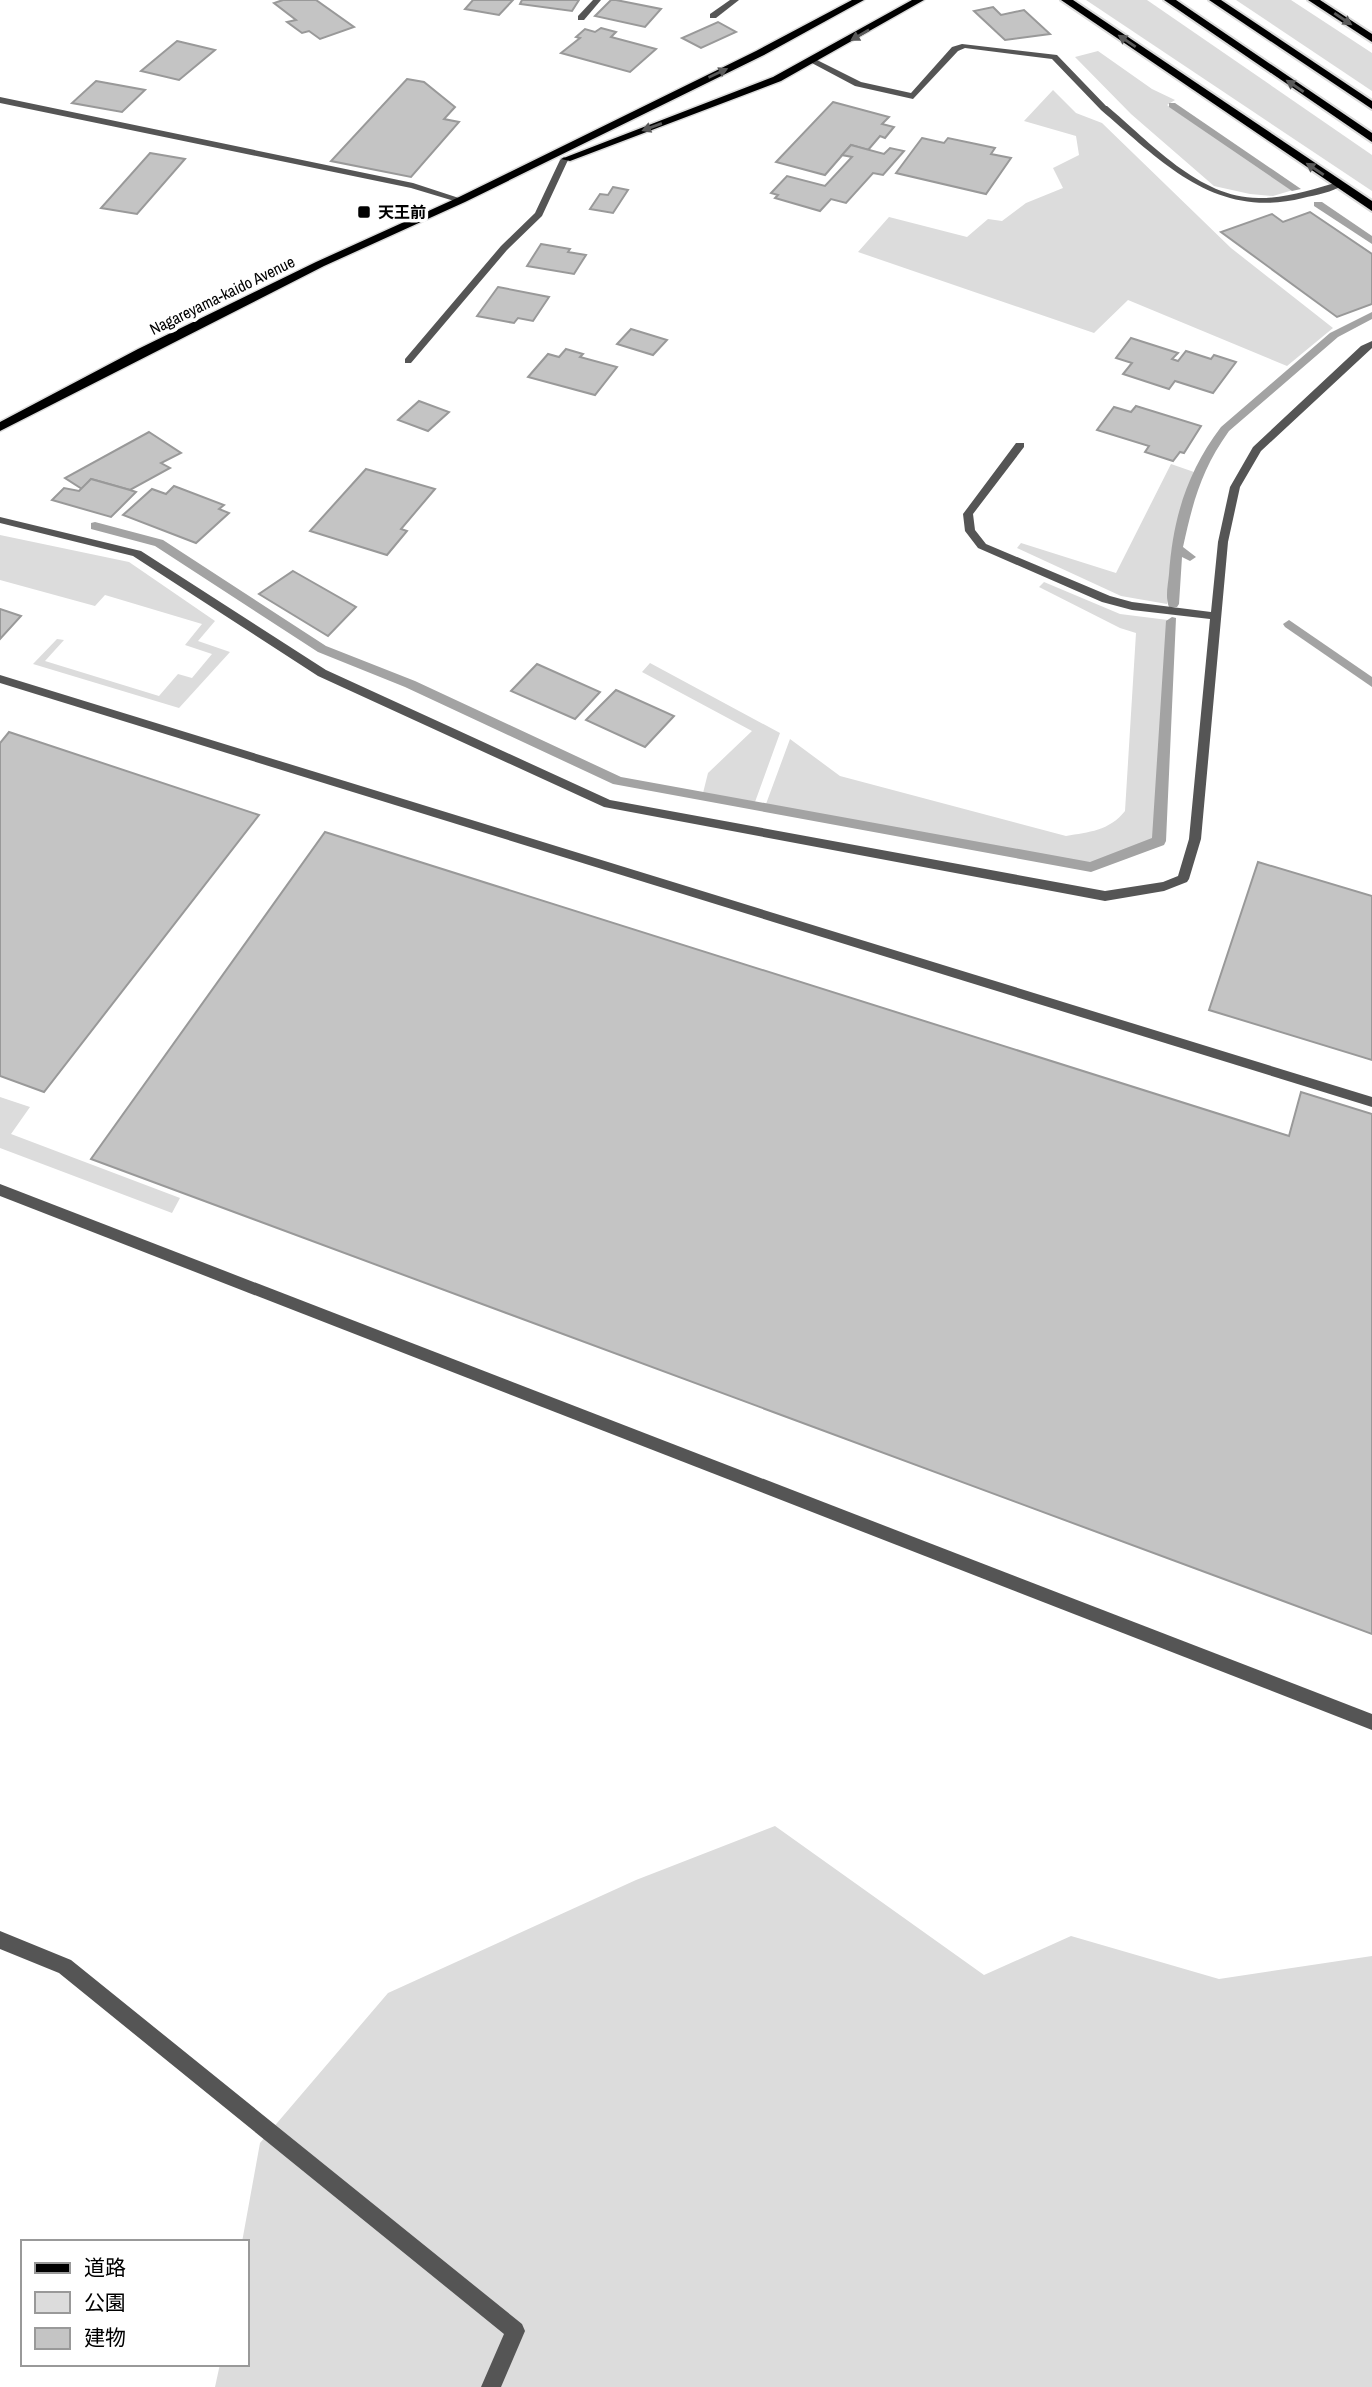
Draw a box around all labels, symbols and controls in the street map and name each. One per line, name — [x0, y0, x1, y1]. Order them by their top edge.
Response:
one-way arrow — [1333, 13, 1353, 26]
one-way arrow — [850, 28, 869, 41]
one-way arrow — [1118, 34, 1136, 48]
one-way arrow — [708, 67, 728, 78]
one-way arrow — [1286, 80, 1305, 93]
one-way arrow — [642, 122, 663, 133]
one-way arrow — [1306, 163, 1325, 176]
place label: 天王前 — [378, 201, 426, 223]
marker: 天王前 — [356, 204, 372, 220]
street label: Nagareyama-kaido Avenue — [146, 250, 298, 340]
legend — [21, 2240, 248, 2366]
text: 道路 — [84, 2253, 126, 2282]
text: 公園 — [84, 2288, 126, 2317]
text: 建物 — [84, 2323, 126, 2352]

